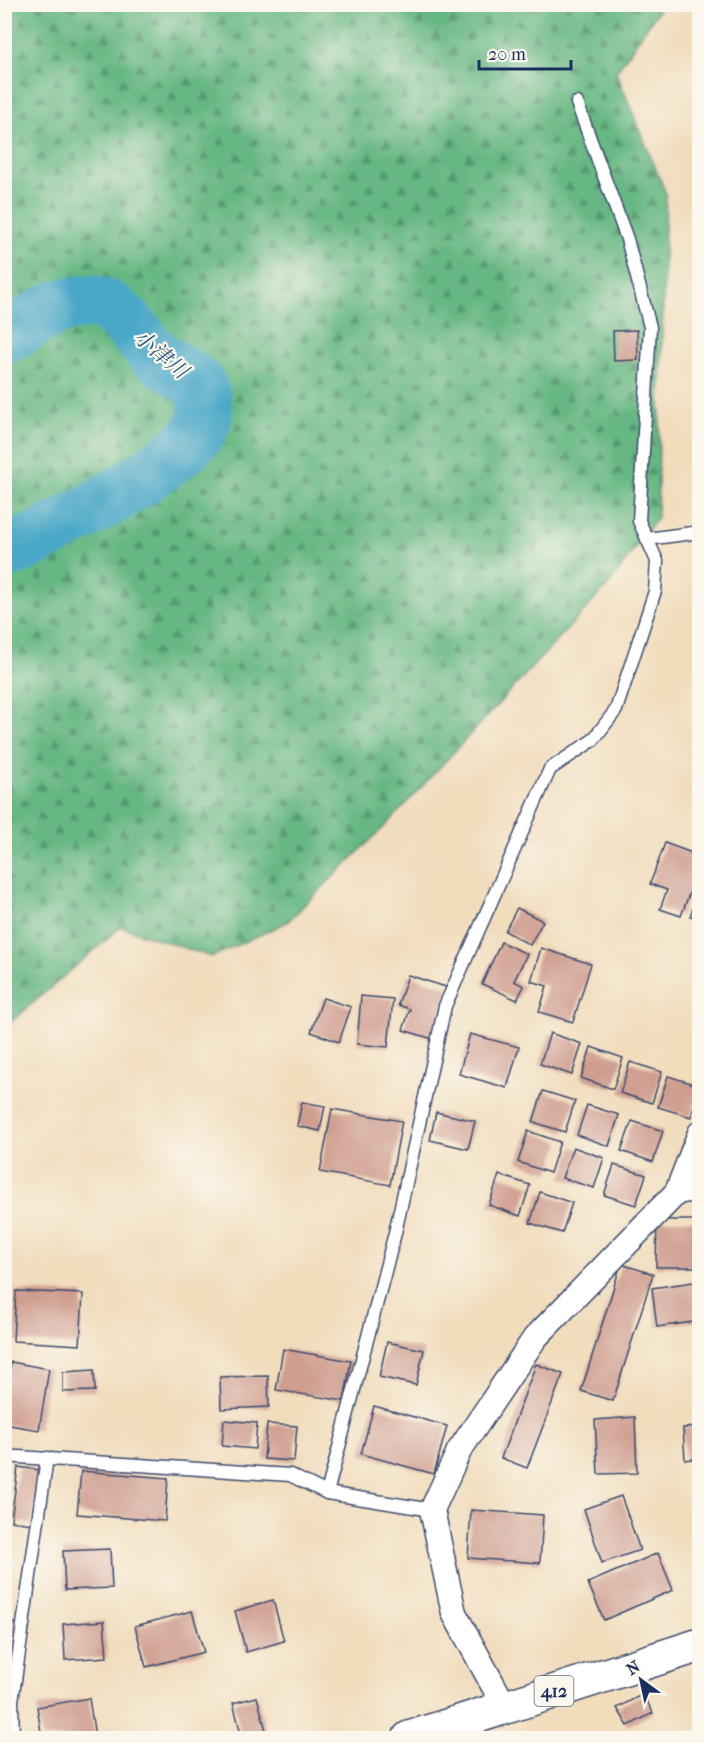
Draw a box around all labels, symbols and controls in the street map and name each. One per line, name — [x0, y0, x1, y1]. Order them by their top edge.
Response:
scale bar — [479, 33, 570, 71]
text: 20 m — [488, 44, 526, 65]
water label: 小津川 — [129, 325, 194, 385]
north arrow — [611, 1650, 671, 1710]
text: N — [623, 1656, 644, 1679]
road number: 412 — [534, 1676, 574, 1706]

